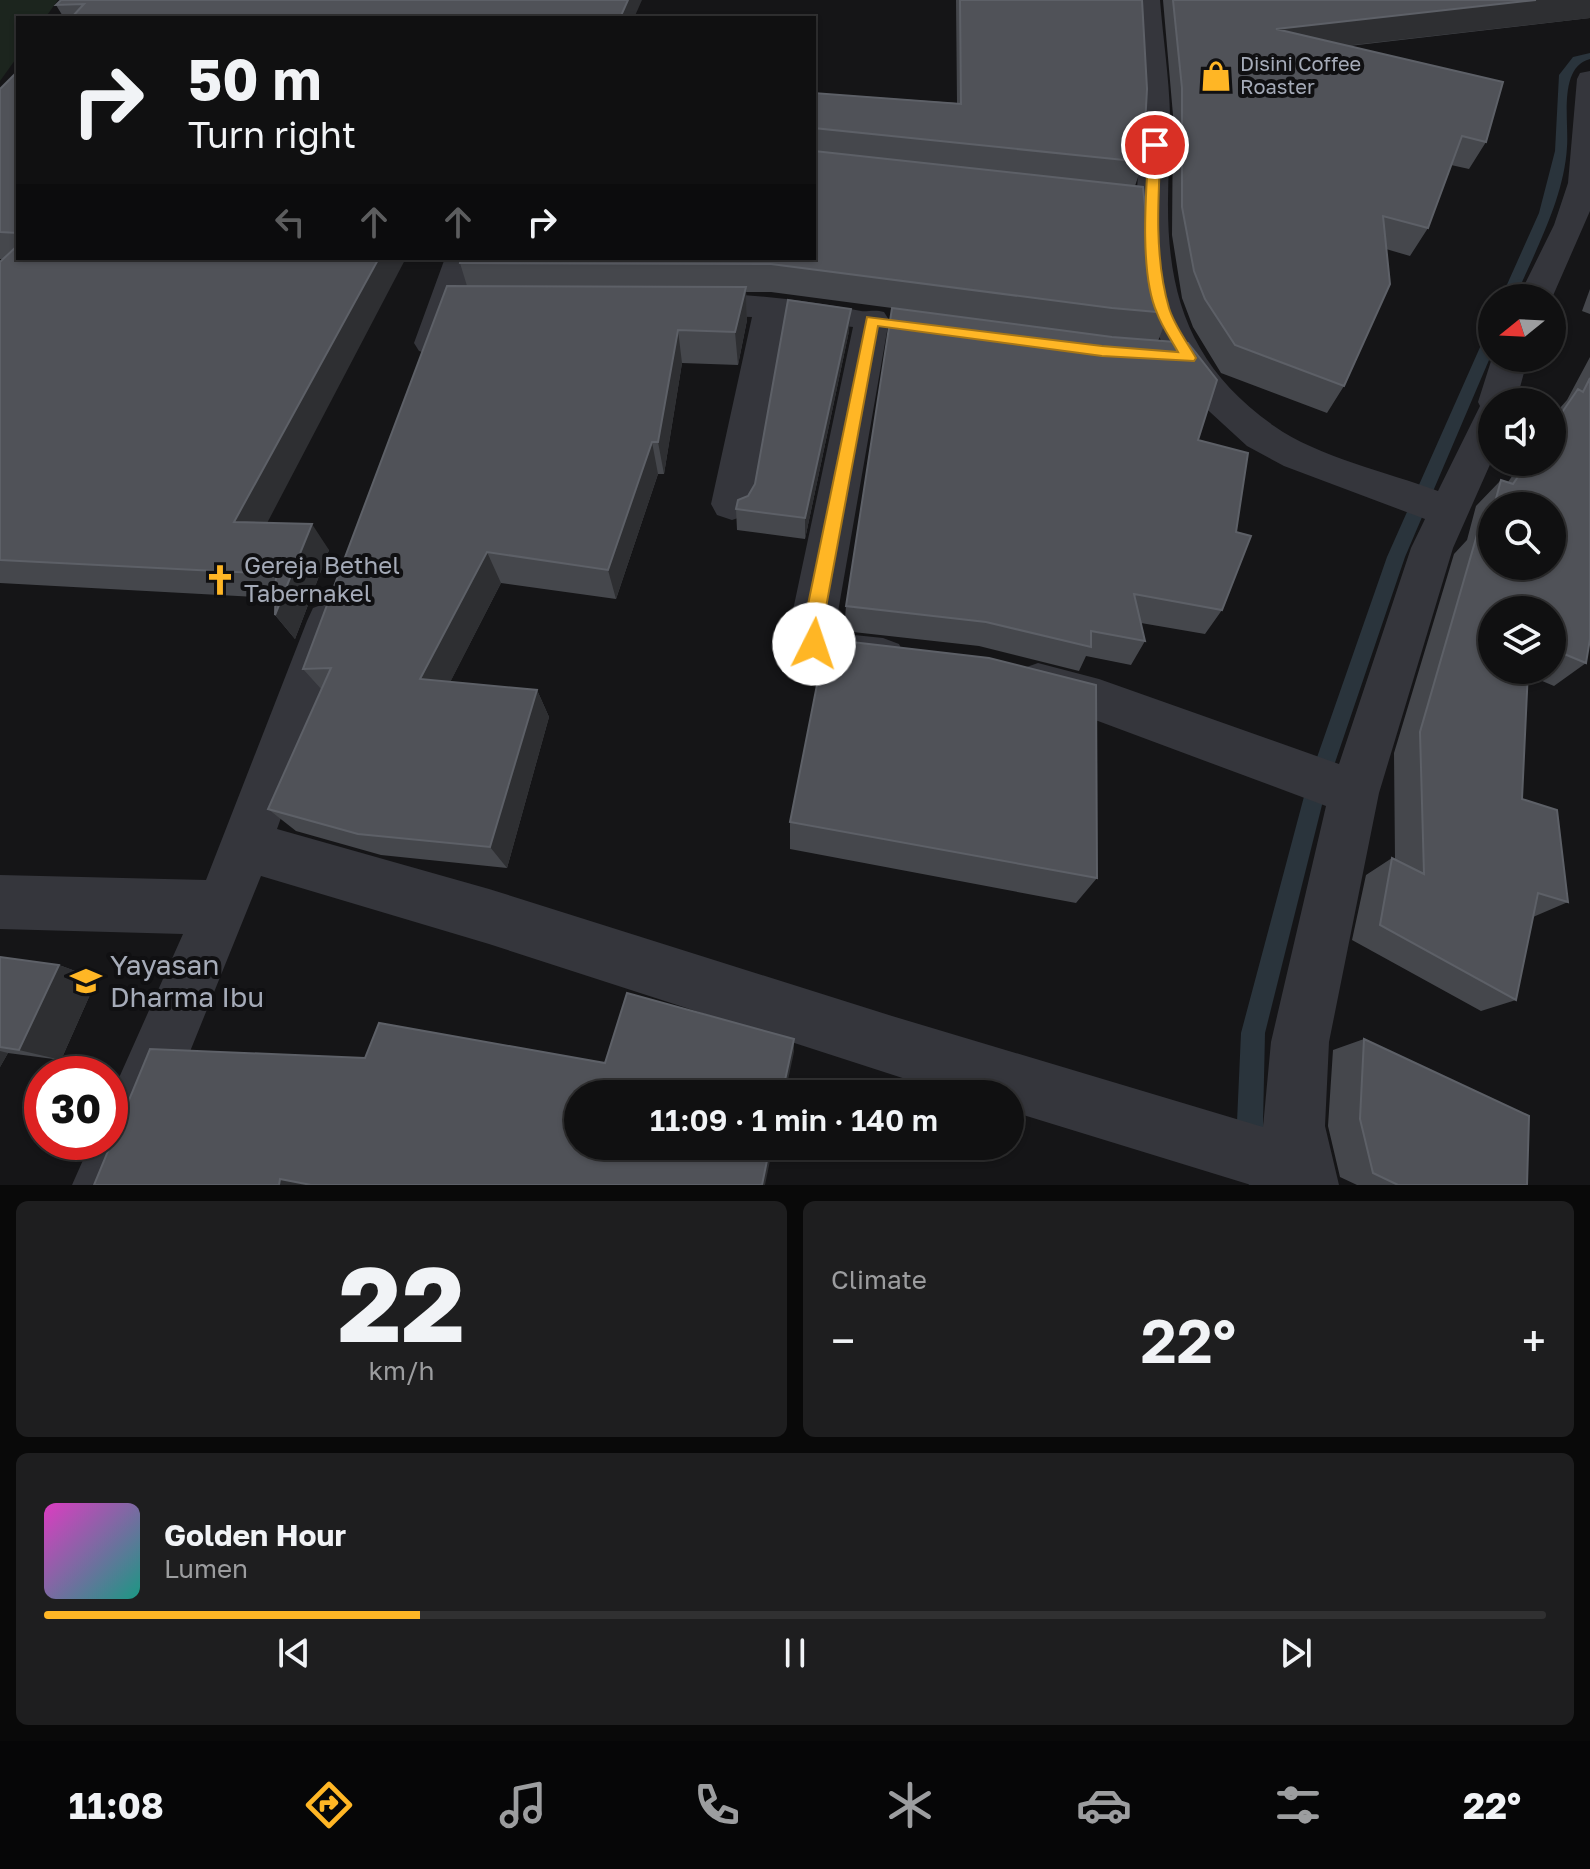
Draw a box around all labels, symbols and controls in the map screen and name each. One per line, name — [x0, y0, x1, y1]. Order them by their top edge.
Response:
text: 50 m — [188, 45, 322, 112]
icon: right — [56, 48, 160, 152]
place label: Disini Coffee Roaster — [1240, 51, 1361, 98]
shop icon: Disini Coffee Roaster — [1199, 59, 1233, 93]
pin — [1121, 111, 1189, 179]
text: Turn right — [188, 113, 356, 156]
icon: arrive — [1133, 123, 1177, 167]
icon: left — [268, 200, 312, 244]
icon: ahead — [352, 200, 396, 244]
icon: ahead — [436, 200, 480, 244]
icon: right — [520, 200, 564, 244]
north arrow — [1478, 284, 1566, 372]
map controls — [1478, 284, 1566, 684]
button: sound — [1478, 388, 1566, 476]
button: search — [1478, 492, 1566, 580]
place label: Gereja Bethel Tabernakel — [244, 550, 400, 607]
church icon: Gereja Bethel Tabernakel — [203, 563, 237, 597]
button: layers — [1478, 596, 1566, 684]
position arrow — [772, 602, 856, 686]
place label: Yayasan Dharma Ibu — [110, 948, 264, 1013]
school or university icon: Yayasan Dharma Ibu — [69, 964, 103, 998]
speed limit sign: 30 — [24, 1056, 128, 1160]
text: 11:09 · 1 min · 140 m — [650, 1102, 938, 1138]
text: 22 — [338, 1240, 465, 1365]
text: Climate — [831, 1264, 927, 1295]
text: 22° — [1141, 1304, 1236, 1376]
text: − — [831, 1314, 855, 1367]
text: + — [1522, 1314, 1546, 1367]
text: km/h — [368, 1355, 435, 1386]
text: Golden Hour — [164, 1517, 346, 1553]
text: Lumen — [164, 1553, 248, 1584]
icon: previous — [272, 1631, 316, 1675]
icon: pause — [773, 1631, 817, 1675]
icon: next — [1274, 1631, 1318, 1675]
icon: directions — [301, 1777, 357, 1833]
icon: music — [495, 1777, 551, 1833]
icon: phone — [689, 1777, 745, 1833]
icon: climate — [882, 1777, 938, 1833]
icon: car — [1076, 1777, 1132, 1833]
icon: filters — [1270, 1777, 1326, 1833]
text: 11:08 — [69, 1784, 164, 1827]
text: 22° — [1463, 1784, 1521, 1827]

